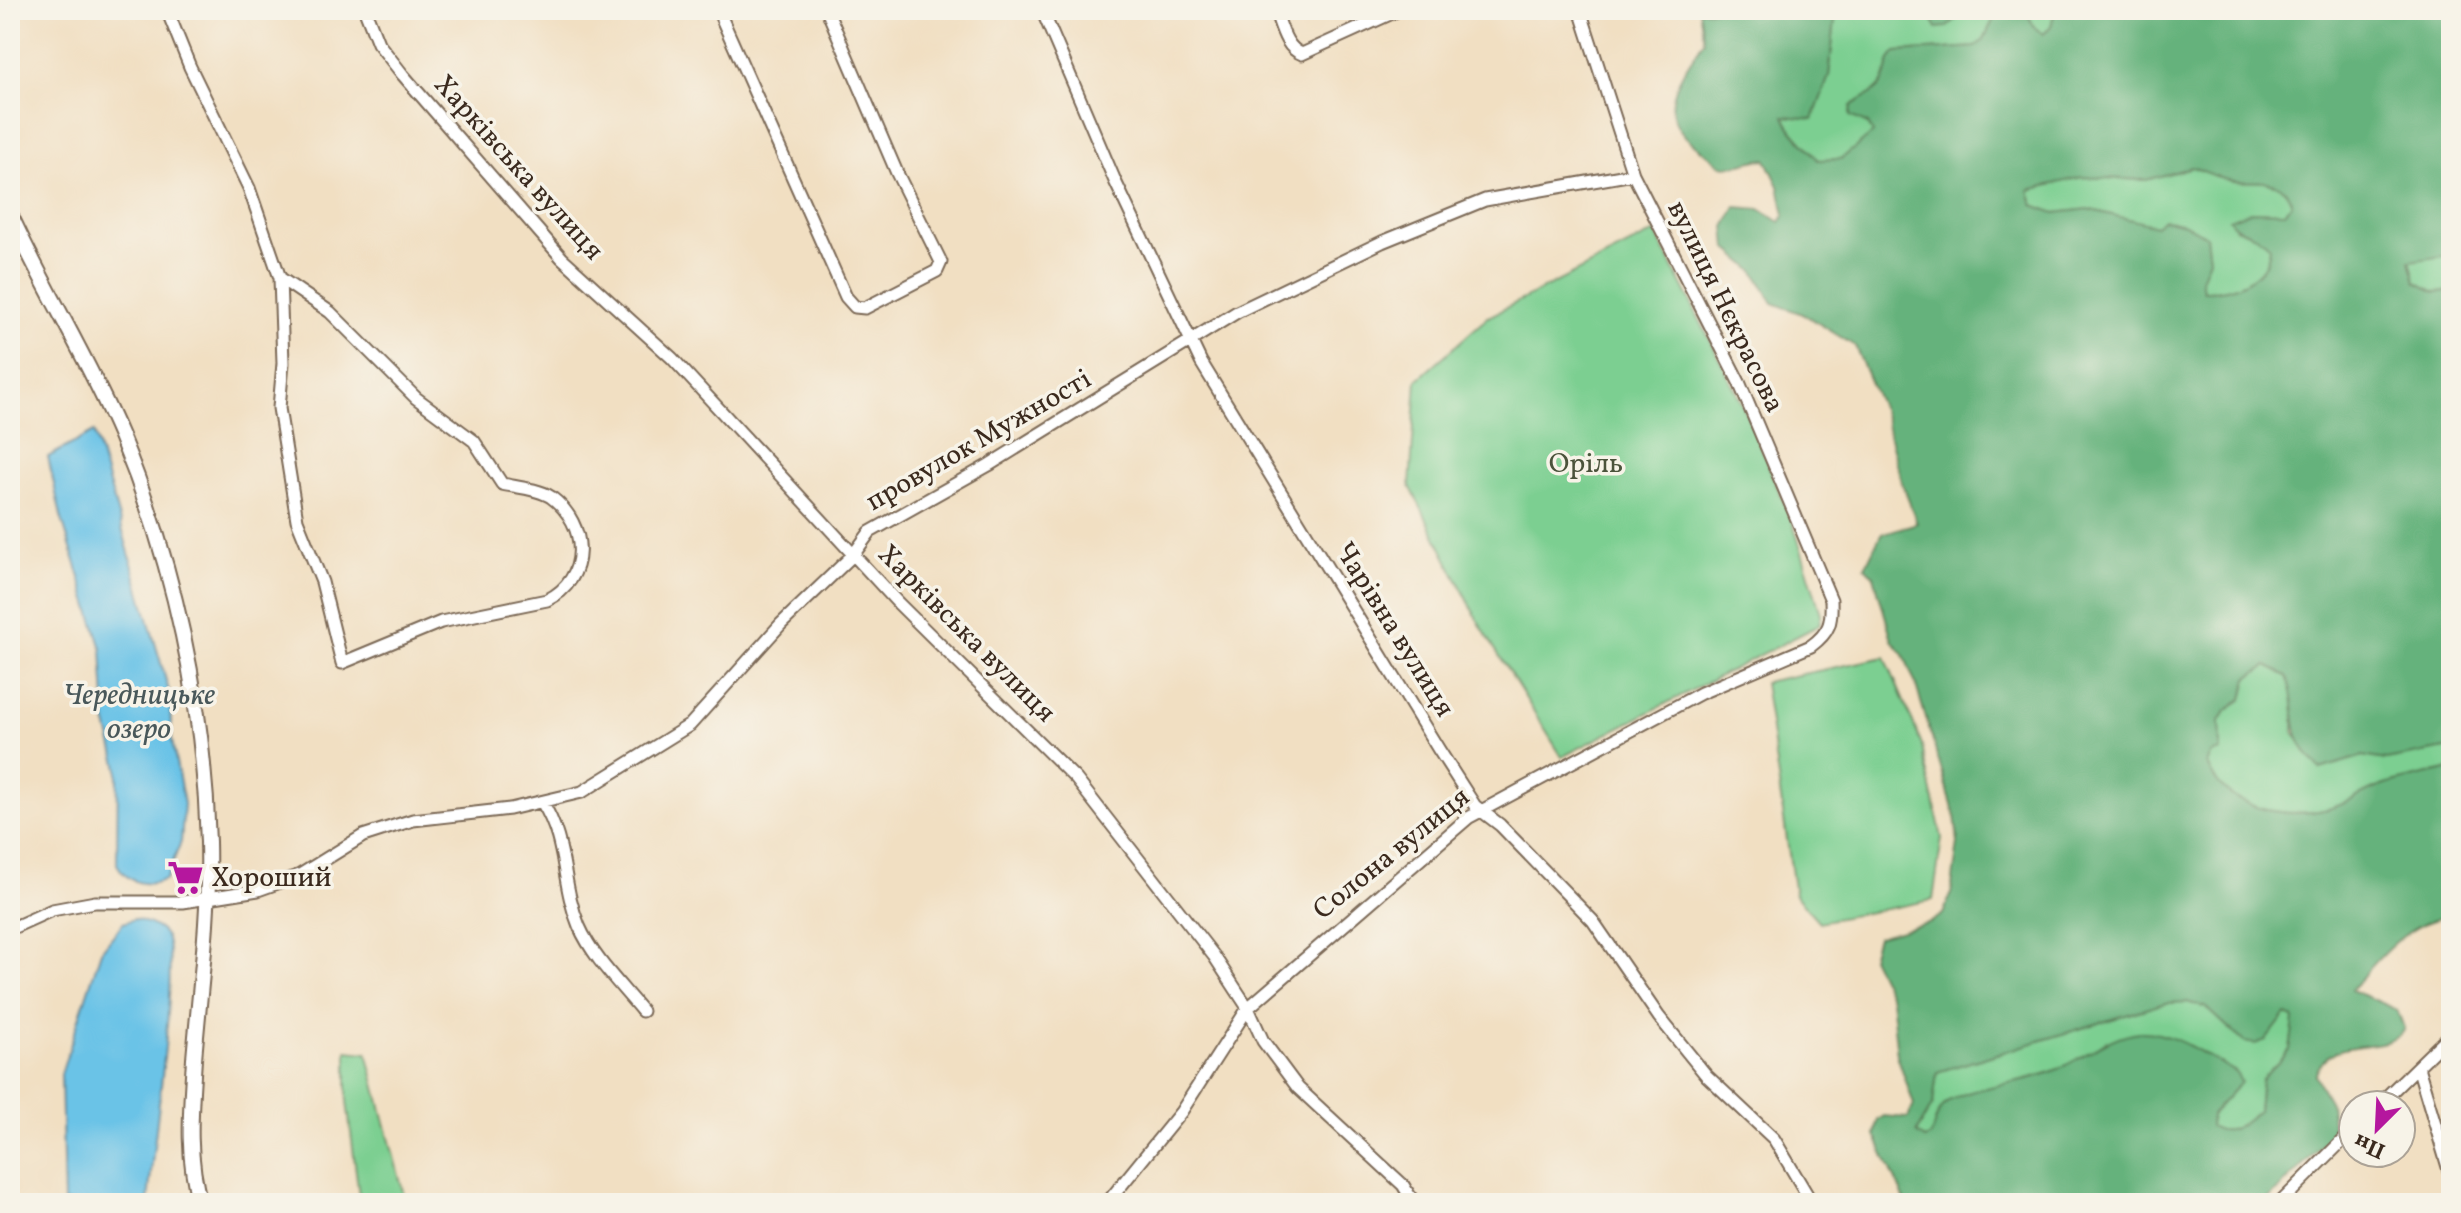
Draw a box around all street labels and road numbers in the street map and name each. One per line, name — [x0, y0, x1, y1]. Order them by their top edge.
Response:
street label: Харківська вулиця — [424, 67, 612, 269]
street label: вулиця Нєкрасова — [1657, 194, 1793, 420]
street label: провулок Мужності — [859, 360, 1099, 522]
street label: Чарівна вулиця — [1325, 535, 1463, 725]
street label: Харківська вулиця — [868, 536, 1064, 732]
street label: Солона вулиця — [1305, 779, 1479, 929]

